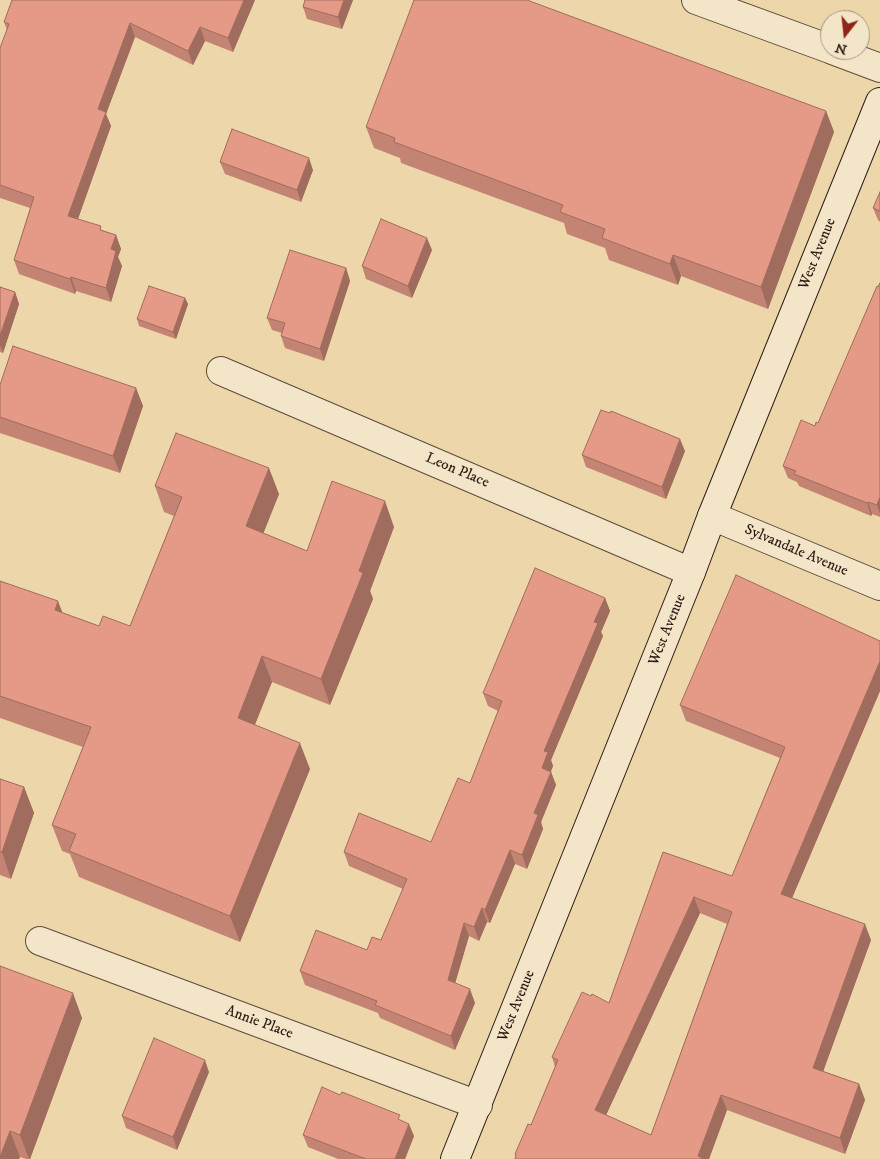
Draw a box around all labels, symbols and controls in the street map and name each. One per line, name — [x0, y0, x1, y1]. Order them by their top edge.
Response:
north arrow — [820, 10, 870, 60]
text: N — [833, 38, 849, 59]
street label: West Avenue — [796, 216, 840, 292]
street label: Leon Place — [422, 450, 492, 492]
street label: Sylvandale Avenue — [742, 521, 850, 581]
street label: West Avenue — [646, 592, 690, 668]
street label: West Avenue — [495, 968, 539, 1044]
street label: Annie Place — [223, 1002, 295, 1044]

